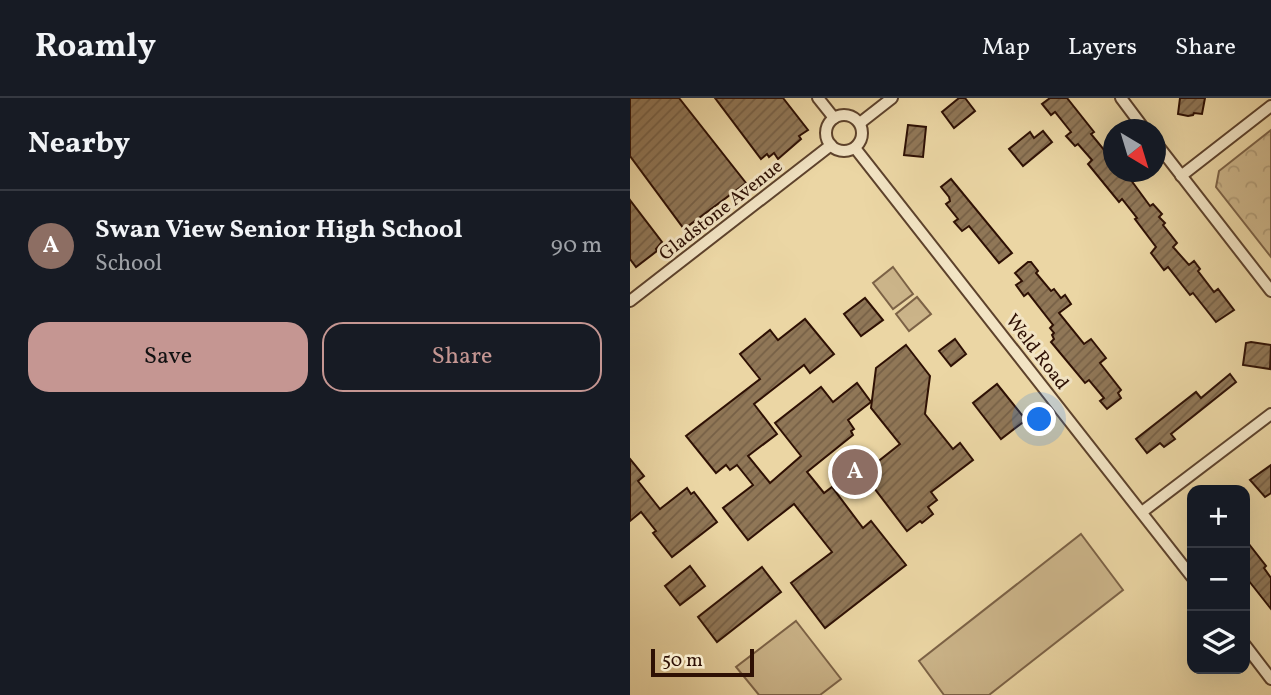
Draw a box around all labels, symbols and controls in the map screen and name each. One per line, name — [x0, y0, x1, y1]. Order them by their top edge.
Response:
text: Roamly — [35, 25, 156, 71]
text: Map — [982, 31, 1030, 65]
text: Layers — [1068, 31, 1137, 65]
text: Share — [1175, 31, 1236, 65]
north arrow — [1103, 119, 1166, 182]
text: Nearby — [28, 123, 130, 165]
street label: Gladstone Avenue — [654, 154, 789, 267]
text: Swan View Senior High School — [95, 212, 463, 248]
text: A — [43, 230, 59, 262]
text: 90 m — [551, 230, 602, 262]
text: School — [95, 248, 162, 280]
street label: Weld Road — [999, 309, 1074, 396]
button: Save — [28, 322, 308, 392]
button: Share — [322, 322, 602, 392]
your location — [1022, 402, 1056, 436]
pin: A — [832, 446, 878, 498]
map controls — [1187, 485, 1250, 674]
button: + — [1187, 485, 1250, 548]
button: − — [1187, 548, 1250, 611]
button: layers — [1187, 611, 1250, 674]
scale bar — [651, 646, 754, 678]
text: 50 m — [662, 648, 703, 674]

